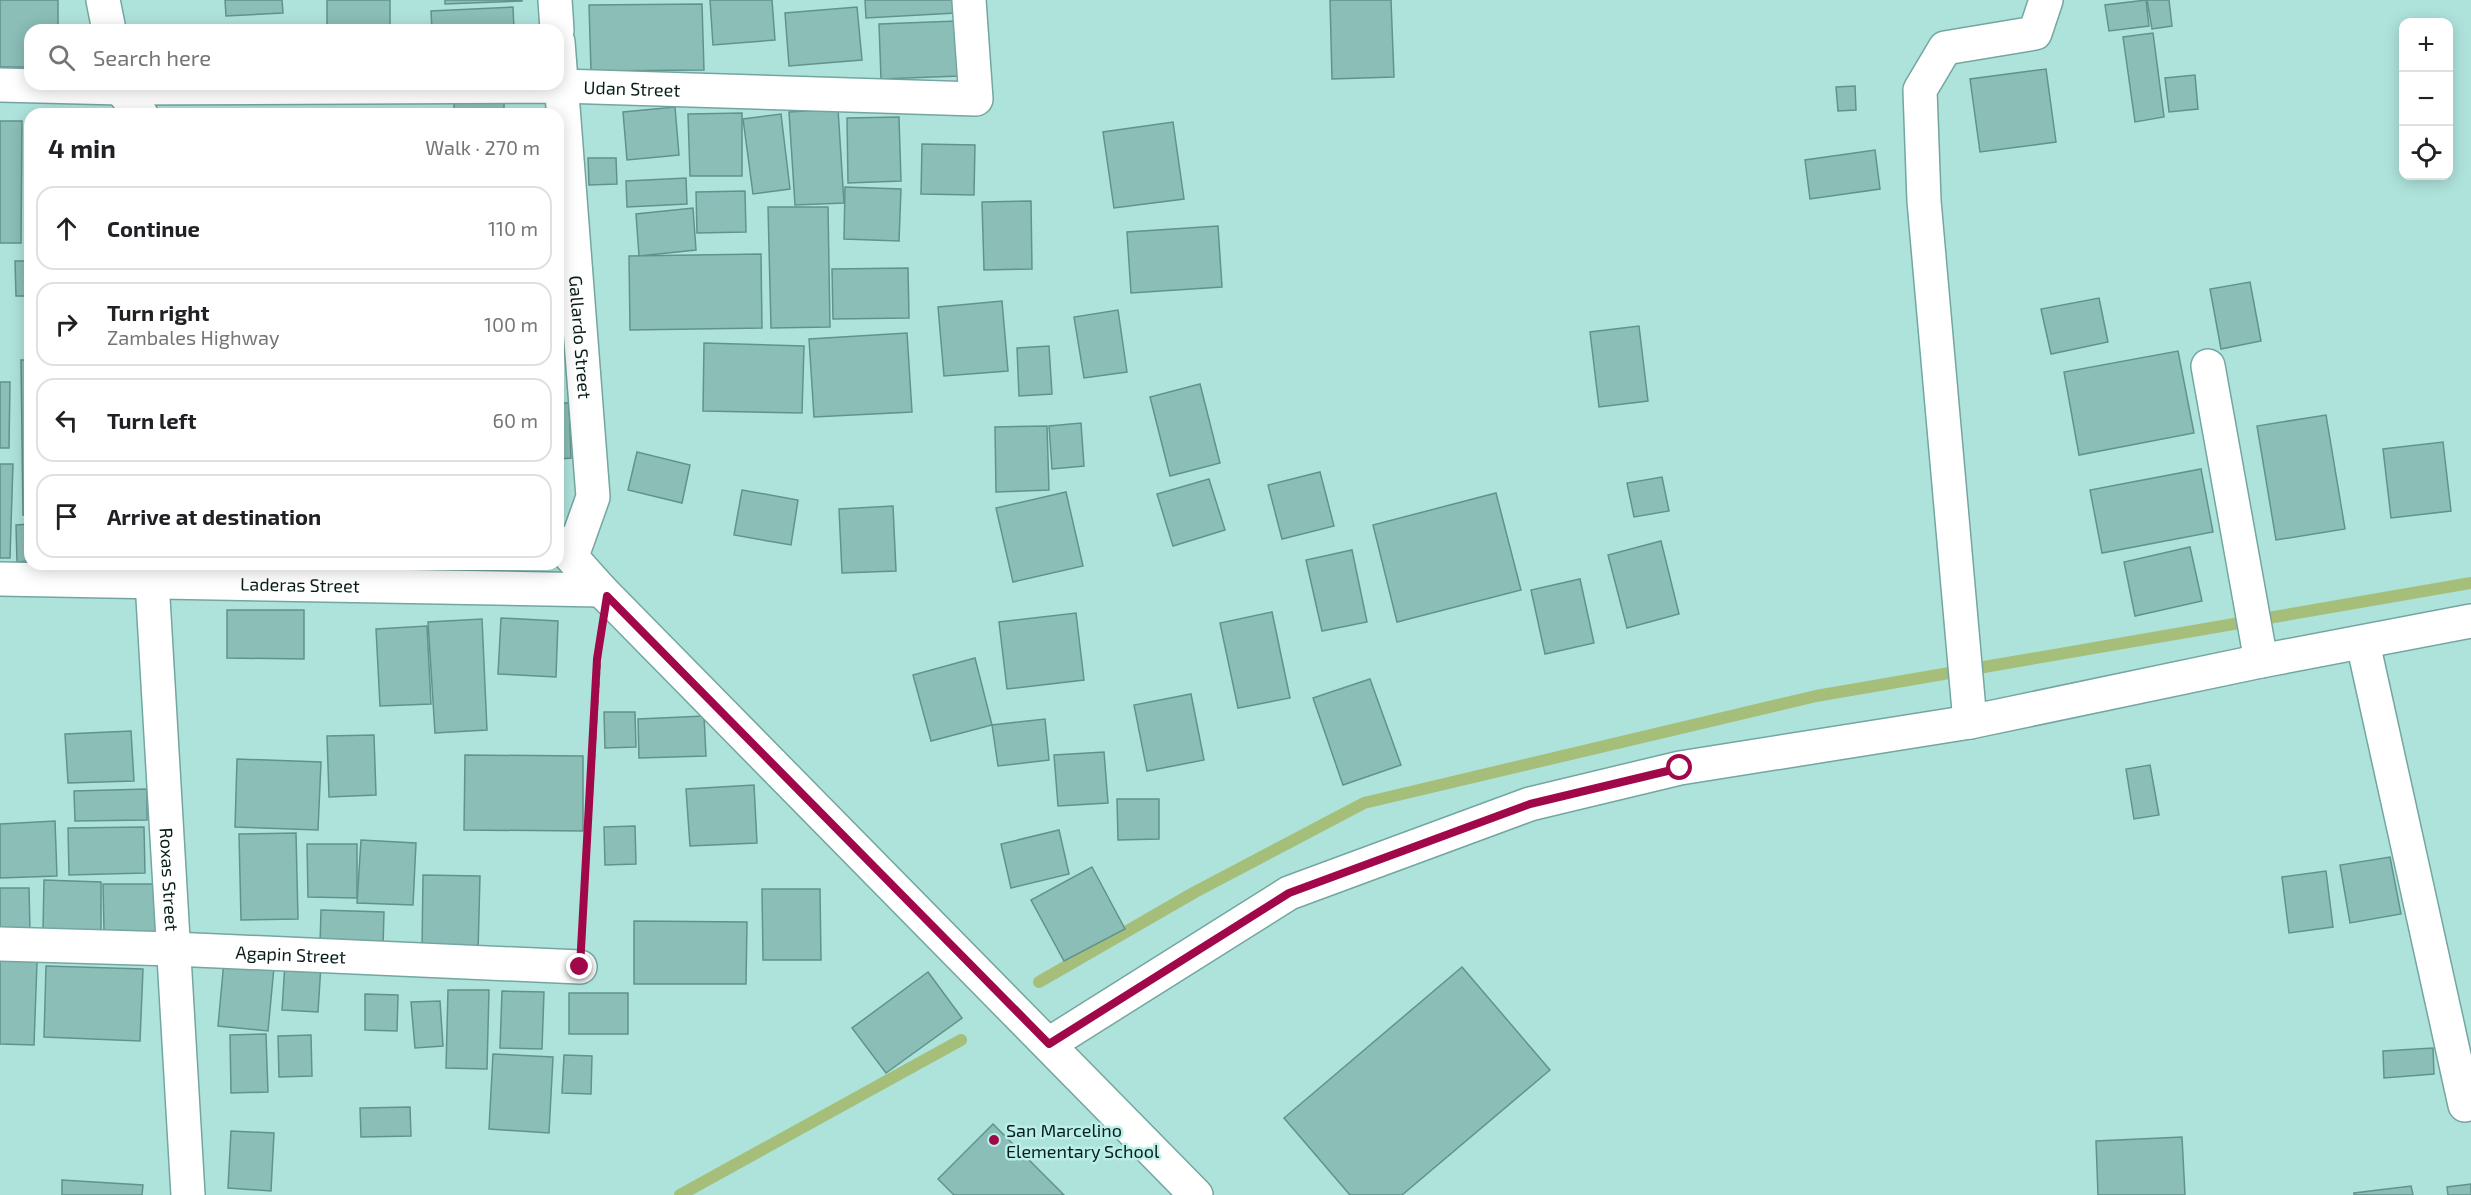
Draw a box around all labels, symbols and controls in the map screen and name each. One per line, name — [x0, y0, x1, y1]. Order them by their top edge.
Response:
map controls — [2399, 18, 2453, 180]
button: + — [2399, 18, 2453, 72]
search box — [24, 24, 564, 90]
icon: search — [45, 41, 78, 74]
text: Search here — [93, 44, 211, 70]
button: − — [2399, 72, 2453, 126]
street label: Udan Street — [583, 76, 681, 101]
button: locate — [2399, 126, 2453, 180]
text: 4 min — [48, 132, 116, 163]
text: Walk · 270 m — [425, 135, 540, 159]
icon: ahead — [50, 212, 83, 245]
text: Continue — [107, 215, 200, 241]
text: 110 m — [488, 216, 538, 240]
street label: Gallardo Street — [565, 275, 596, 400]
text: Turn right — [107, 299, 209, 325]
icon: right — [50, 308, 83, 341]
text: 100 m — [484, 312, 538, 336]
text: Zambales Highway — [107, 325, 280, 349]
icon: left — [50, 404, 83, 437]
text: Turn left — [107, 407, 196, 433]
text: 60 m — [493, 408, 538, 432]
icon: arrive — [50, 500, 83, 533]
text: Arrive at destination — [107, 503, 321, 529]
street label: Laderas Street — [240, 572, 360, 597]
route start — [1666, 754, 1692, 780]
street label: Roxas Street — [155, 827, 184, 932]
street label: Agapin Street — [235, 941, 347, 968]
route end — [566, 953, 592, 979]
place label: San Marcelino Elementary School — [1006, 1119, 1160, 1162]
marker: San Marcelino Elementary School — [987, 1133, 1001, 1147]

